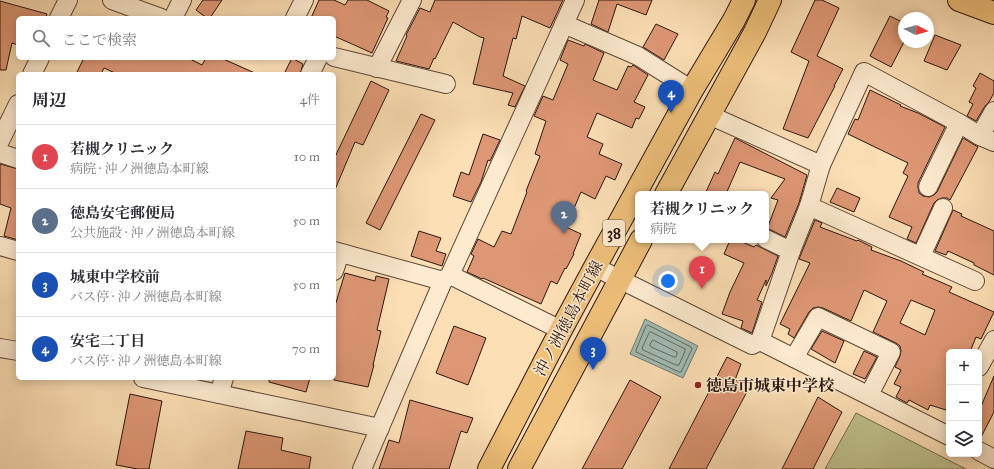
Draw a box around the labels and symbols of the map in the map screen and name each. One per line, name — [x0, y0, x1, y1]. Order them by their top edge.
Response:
north arrow — [898, 12, 934, 48]
pin: 4 — [658, 80, 684, 113]
pin: 2 — [551, 201, 577, 234]
road number: 38 — [603, 220, 625, 246]
pin: 1 — [689, 256, 715, 289]
street label: 沖ノ洲徳島本町線 — [530, 257, 607, 379]
your location — [658, 271, 678, 291]
pin: 3 — [580, 337, 606, 370]
place label: 徳島市城東中学校 — [706, 376, 835, 395]
marker: 徳島市城東中学校 — [693, 380, 703, 390]

